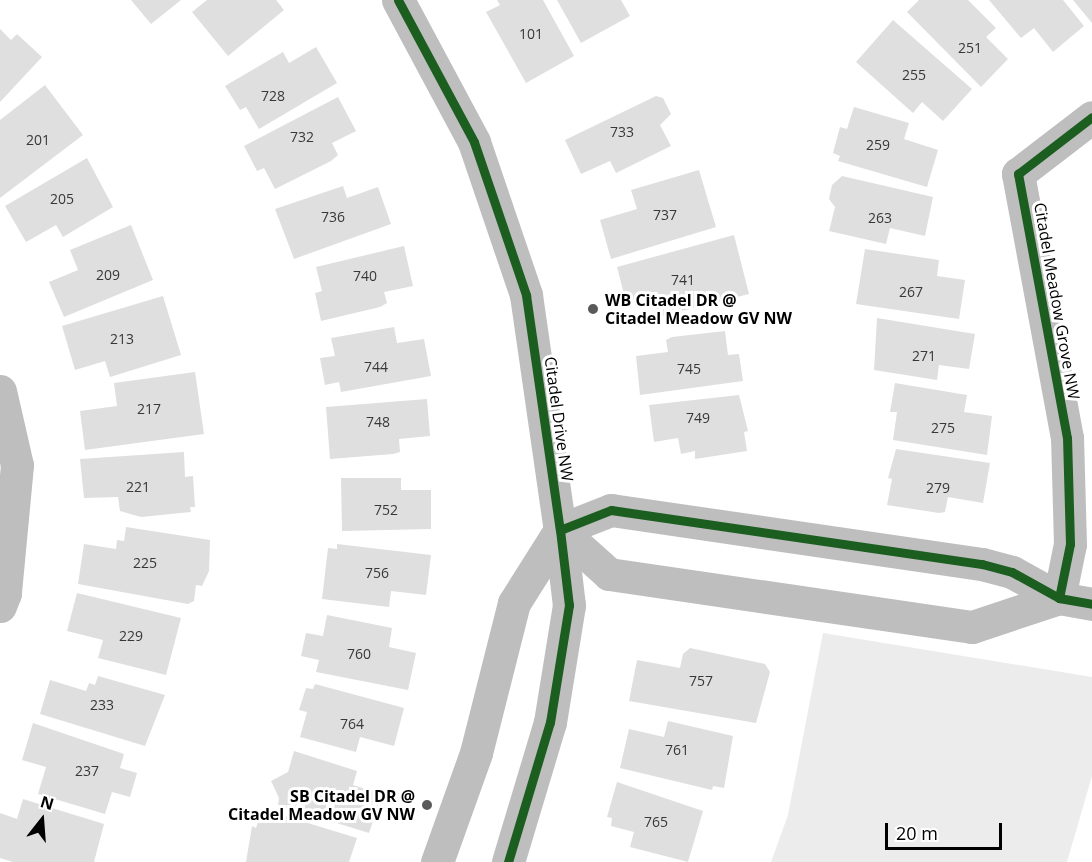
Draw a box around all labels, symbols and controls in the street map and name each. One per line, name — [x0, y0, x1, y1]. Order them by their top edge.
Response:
house number: 101 — [519, 26, 543, 42]
house number: 251 — [958, 40, 982, 56]
house number: 255 — [902, 67, 926, 83]
house number: 728 — [261, 88, 285, 104]
house number: 733 — [610, 124, 634, 140]
house number: 732 — [290, 129, 314, 145]
house number: 201 — [26, 132, 50, 148]
house number: 259 — [866, 137, 890, 153]
house number: 205 — [50, 191, 74, 207]
street label: Citadel Meadow Grove NW — [1030, 201, 1084, 401]
house number: 737 — [653, 207, 677, 223]
house number: 736 — [321, 209, 345, 225]
house number: 263 — [868, 210, 892, 226]
house number: 209 — [96, 267, 120, 283]
house number: 740 — [353, 268, 377, 284]
house number: 741 — [671, 272, 695, 288]
house number: 267 — [899, 284, 923, 300]
place label: WB Citadel DR @ Citadel Meadow GV NW — [605, 290, 792, 328]
marker: WB Citadel DR @ Citadel Meadow GV NW — [586, 302, 600, 316]
house number: 213 — [110, 331, 134, 347]
house number: 271 — [912, 348, 936, 364]
street label: Citadel Drive NW — [541, 355, 577, 483]
house number: 744 — [364, 359, 388, 375]
house number: 745 — [677, 361, 701, 377]
house number: 217 — [137, 401, 161, 417]
house number: 749 — [686, 410, 710, 426]
house number: 748 — [366, 414, 390, 430]
house number: 275 — [931, 420, 955, 436]
house number: 221 — [126, 479, 150, 495]
house number: 279 — [926, 480, 950, 496]
house number: 752 — [374, 502, 398, 518]
house number: 225 — [133, 555, 157, 571]
house number: 756 — [365, 565, 389, 581]
house number: 229 — [119, 628, 143, 644]
house number: 760 — [347, 646, 371, 662]
house number: 757 — [689, 673, 713, 689]
house number: 233 — [90, 697, 114, 713]
house number: 764 — [340, 716, 364, 732]
house number: 761 — [665, 742, 689, 758]
house number: 237 — [75, 763, 99, 779]
place label: SB Citadel DR @ Citadel Meadow GV NW — [228, 786, 415, 824]
north arrow — [12, 790, 72, 850]
text: N — [38, 790, 57, 815]
marker: SB Citadel DR @ Citadel Meadow GV NW — [420, 798, 434, 812]
scale bar — [888, 811, 1005, 849]
house number: 765 — [644, 814, 668, 830]
text: 20 m — [896, 821, 938, 845]

